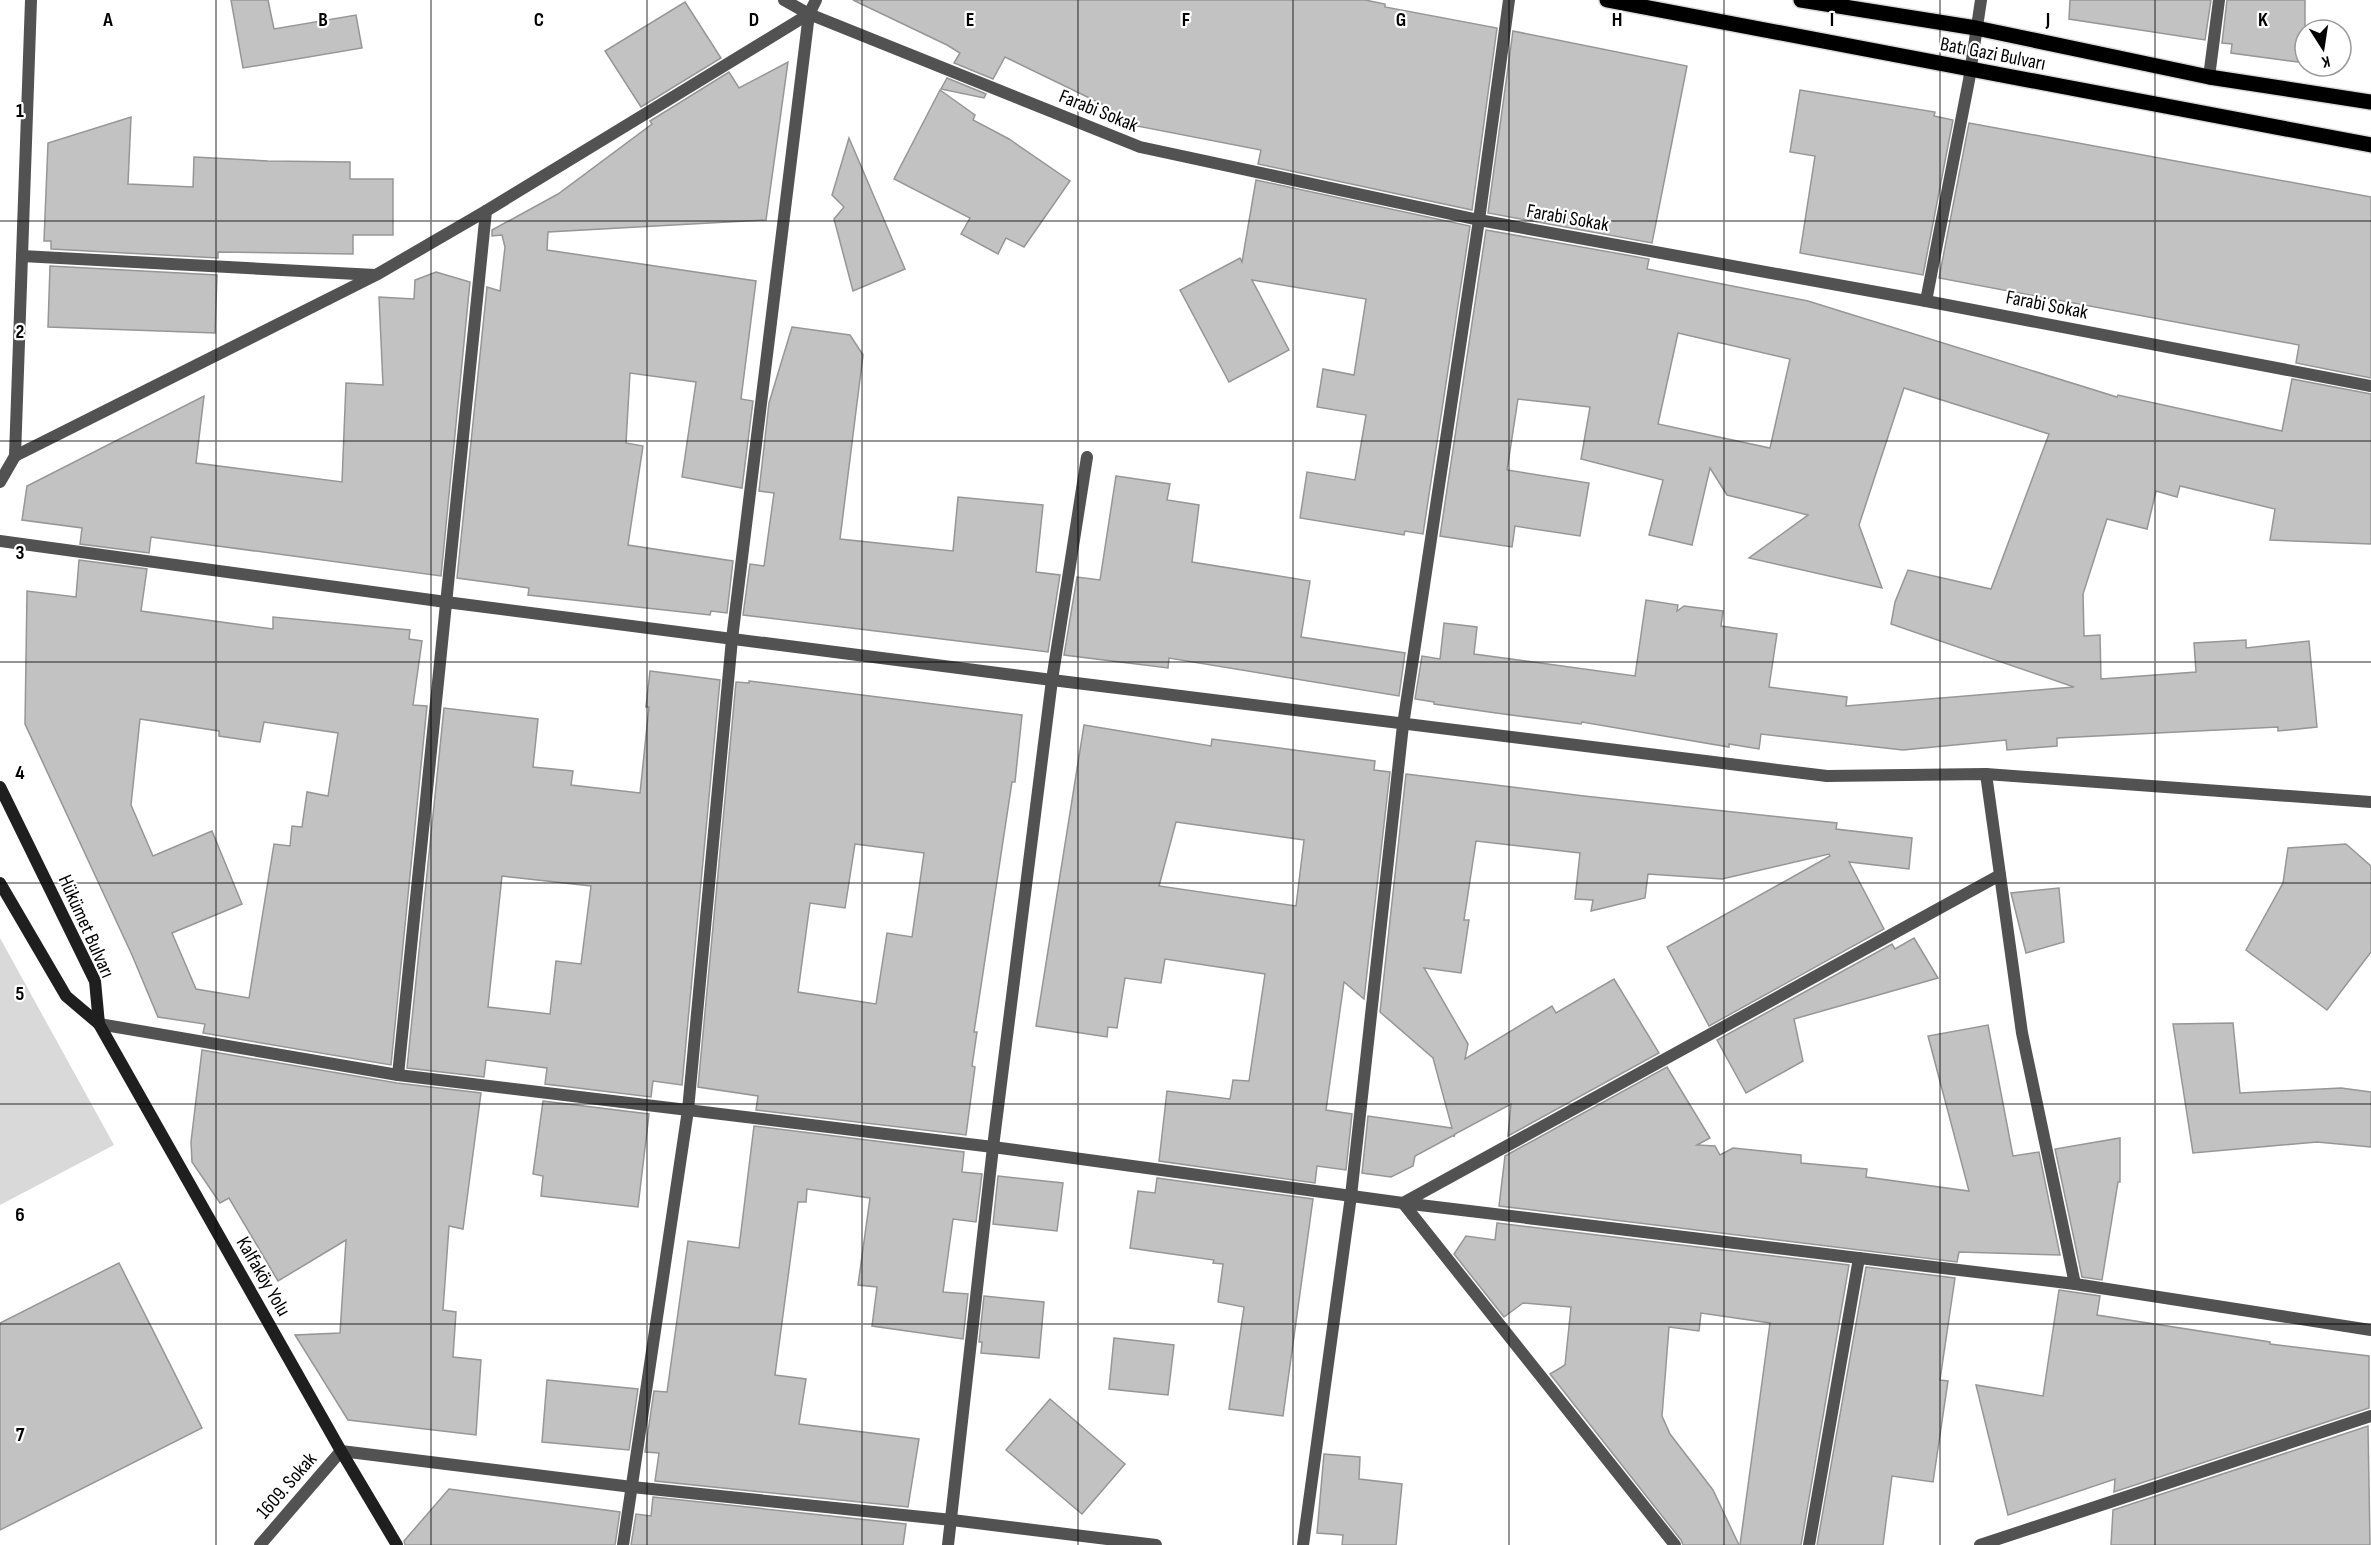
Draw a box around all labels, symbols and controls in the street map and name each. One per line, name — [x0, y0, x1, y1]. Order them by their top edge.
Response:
text: A — [102, 8, 113, 32]
text: B — [318, 8, 328, 32]
text: C — [534, 8, 544, 32]
text: D — [749, 8, 759, 32]
text: E — [966, 8, 974, 32]
text: F — [1182, 8, 1190, 32]
text: G — [1396, 8, 1406, 32]
text: H — [1612, 8, 1622, 32]
text: I — [1830, 8, 1834, 32]
text: J — [2045, 8, 2050, 32]
text: K — [2258, 8, 2268, 32]
north arrow — [2293, 18, 2353, 78]
street label: Batı Gazi Bulvarı — [1938, 32, 2048, 76]
text: K — [2320, 51, 2332, 71]
street label: Farabi Sokak — [1056, 84, 1142, 138]
text: 1 — [16, 99, 24, 123]
street label: Farabi Sokak — [1525, 199, 1611, 237]
street label: Farabi Sokak — [2004, 285, 2090, 325]
text: 2 — [16, 320, 24, 344]
text: 3 — [16, 541, 25, 565]
text: 4 — [15, 761, 25, 785]
street label: Hükümet Bulvarı — [53, 871, 119, 982]
text: 5 — [16, 982, 25, 1006]
text: 6 — [15, 1203, 25, 1227]
street label: Kalfaköy Yolu — [231, 1233, 295, 1320]
text: 7 — [16, 1423, 25, 1447]
street label: 1609. Sokak — [251, 1447, 322, 1524]

